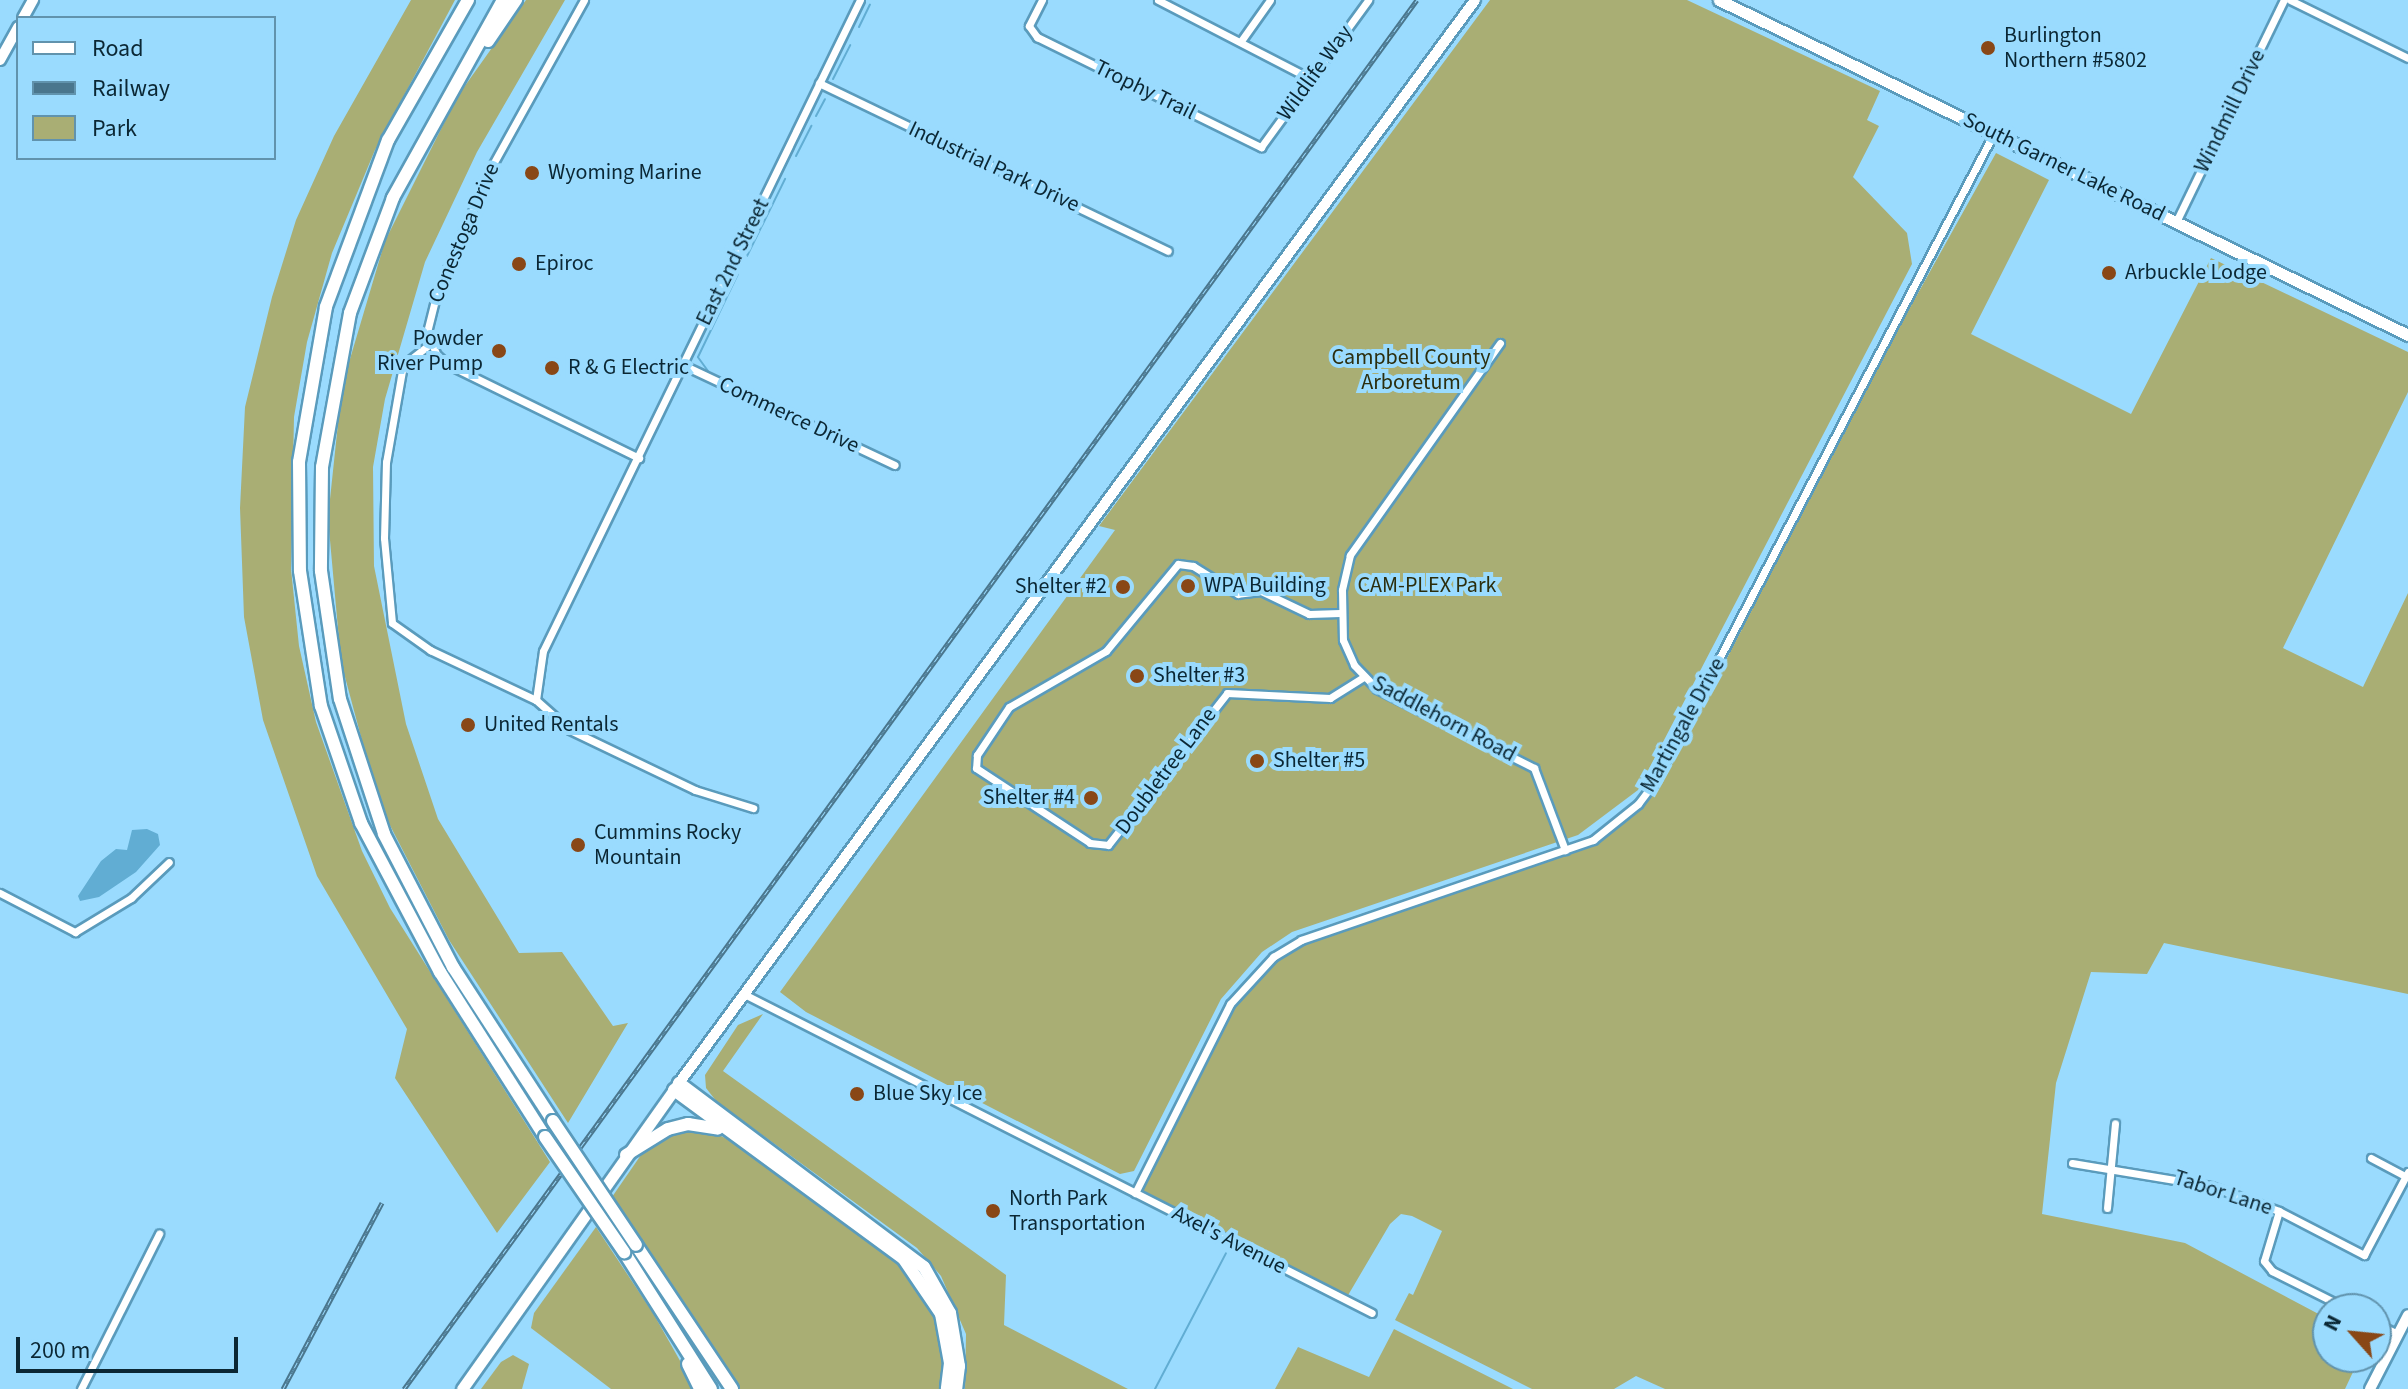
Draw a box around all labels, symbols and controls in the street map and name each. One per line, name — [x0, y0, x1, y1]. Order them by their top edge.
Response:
legend — [16, 16, 276, 160]
street label: Wildlife Way — [1272, 20, 1358, 126]
place label: Burlington Northern #5802 — [2004, 22, 2147, 74]
text: Road — [92, 31, 144, 66]
marker: Burlington Northern #5802 — [1979, 39, 1997, 57]
street label: Windmill Drive — [2189, 45, 2271, 177]
street label: Trophy Trail — [1090, 54, 1200, 126]
text: Railway — [92, 71, 170, 106]
street label: South Garner Lake Road — [1959, 107, 2169, 227]
text: Park — [92, 111, 137, 146]
street label: Industrial Park Drive — [904, 116, 1084, 218]
street label: Conestoga Drive — [423, 159, 505, 307]
place label: Wyoming Marine — [548, 160, 702, 186]
marker: Wyoming Marine — [523, 164, 541, 182]
street label: East 2nd Street — [691, 194, 775, 330]
place label: Epiroc — [535, 251, 594, 277]
marker: Epiroc — [510, 255, 528, 273]
place label: Arbuckle Lodge — [2125, 260, 2267, 286]
marker: Arbuckle Lodge — [2100, 264, 2118, 282]
place label: Powder River Pump — [377, 325, 483, 376]
marker: Powder River Pump — [490, 342, 508, 360]
park label: Campbell County Arboretum — [1332, 344, 1490, 396]
place label: R & G Electric — [568, 355, 689, 381]
marker: R & G Electric — [543, 359, 561, 377]
street label: Commerce Drive — [715, 371, 863, 459]
place label: WPA Building — [1204, 573, 1326, 599]
park label: CAM-PLEX Park — [1358, 573, 1496, 599]
place label: Shelter #2 — [1015, 574, 1107, 600]
marker: WPA Building — [1179, 577, 1197, 595]
marker: Shelter #2 — [1114, 578, 1132, 596]
street label: Martingale Drive — [1635, 653, 1731, 797]
place label: Shelter #3 — [1153, 663, 1245, 689]
marker: Shelter #3 — [1128, 667, 1146, 685]
street label: Saddlehorn Road — [1368, 670, 1520, 768]
street label: Doubletree Lane — [1110, 702, 1222, 840]
place label: United Rentals — [484, 712, 618, 738]
marker: United Rentals — [459, 716, 477, 734]
place label: Shelter #5 — [1273, 748, 1365, 774]
marker: Shelter #5 — [1248, 752, 1266, 770]
place label: Shelter #4 — [983, 785, 1075, 811]
marker: Shelter #4 — [1082, 789, 1100, 807]
place label: Cummins Rocky Mountain — [594, 819, 741, 870]
marker: Cummins Rocky Mountain — [569, 836, 587, 854]
place label: Blue Sky Ice — [873, 1081, 982, 1107]
marker: Blue Sky Ice — [848, 1085, 866, 1103]
street label: Tabor Lane — [2170, 1165, 2276, 1221]
place label: North Park Transportation — [1009, 1185, 1146, 1236]
street label: Axel's Avenue — [1168, 1200, 1290, 1280]
marker: North Park Transportation — [984, 1202, 1002, 1220]
north arrow — [2312, 1293, 2392, 1373]
text: N — [2315, 1309, 2350, 1337]
scale bar — [20, 1321, 242, 1371]
text: 200 m — [30, 1333, 90, 1368]

